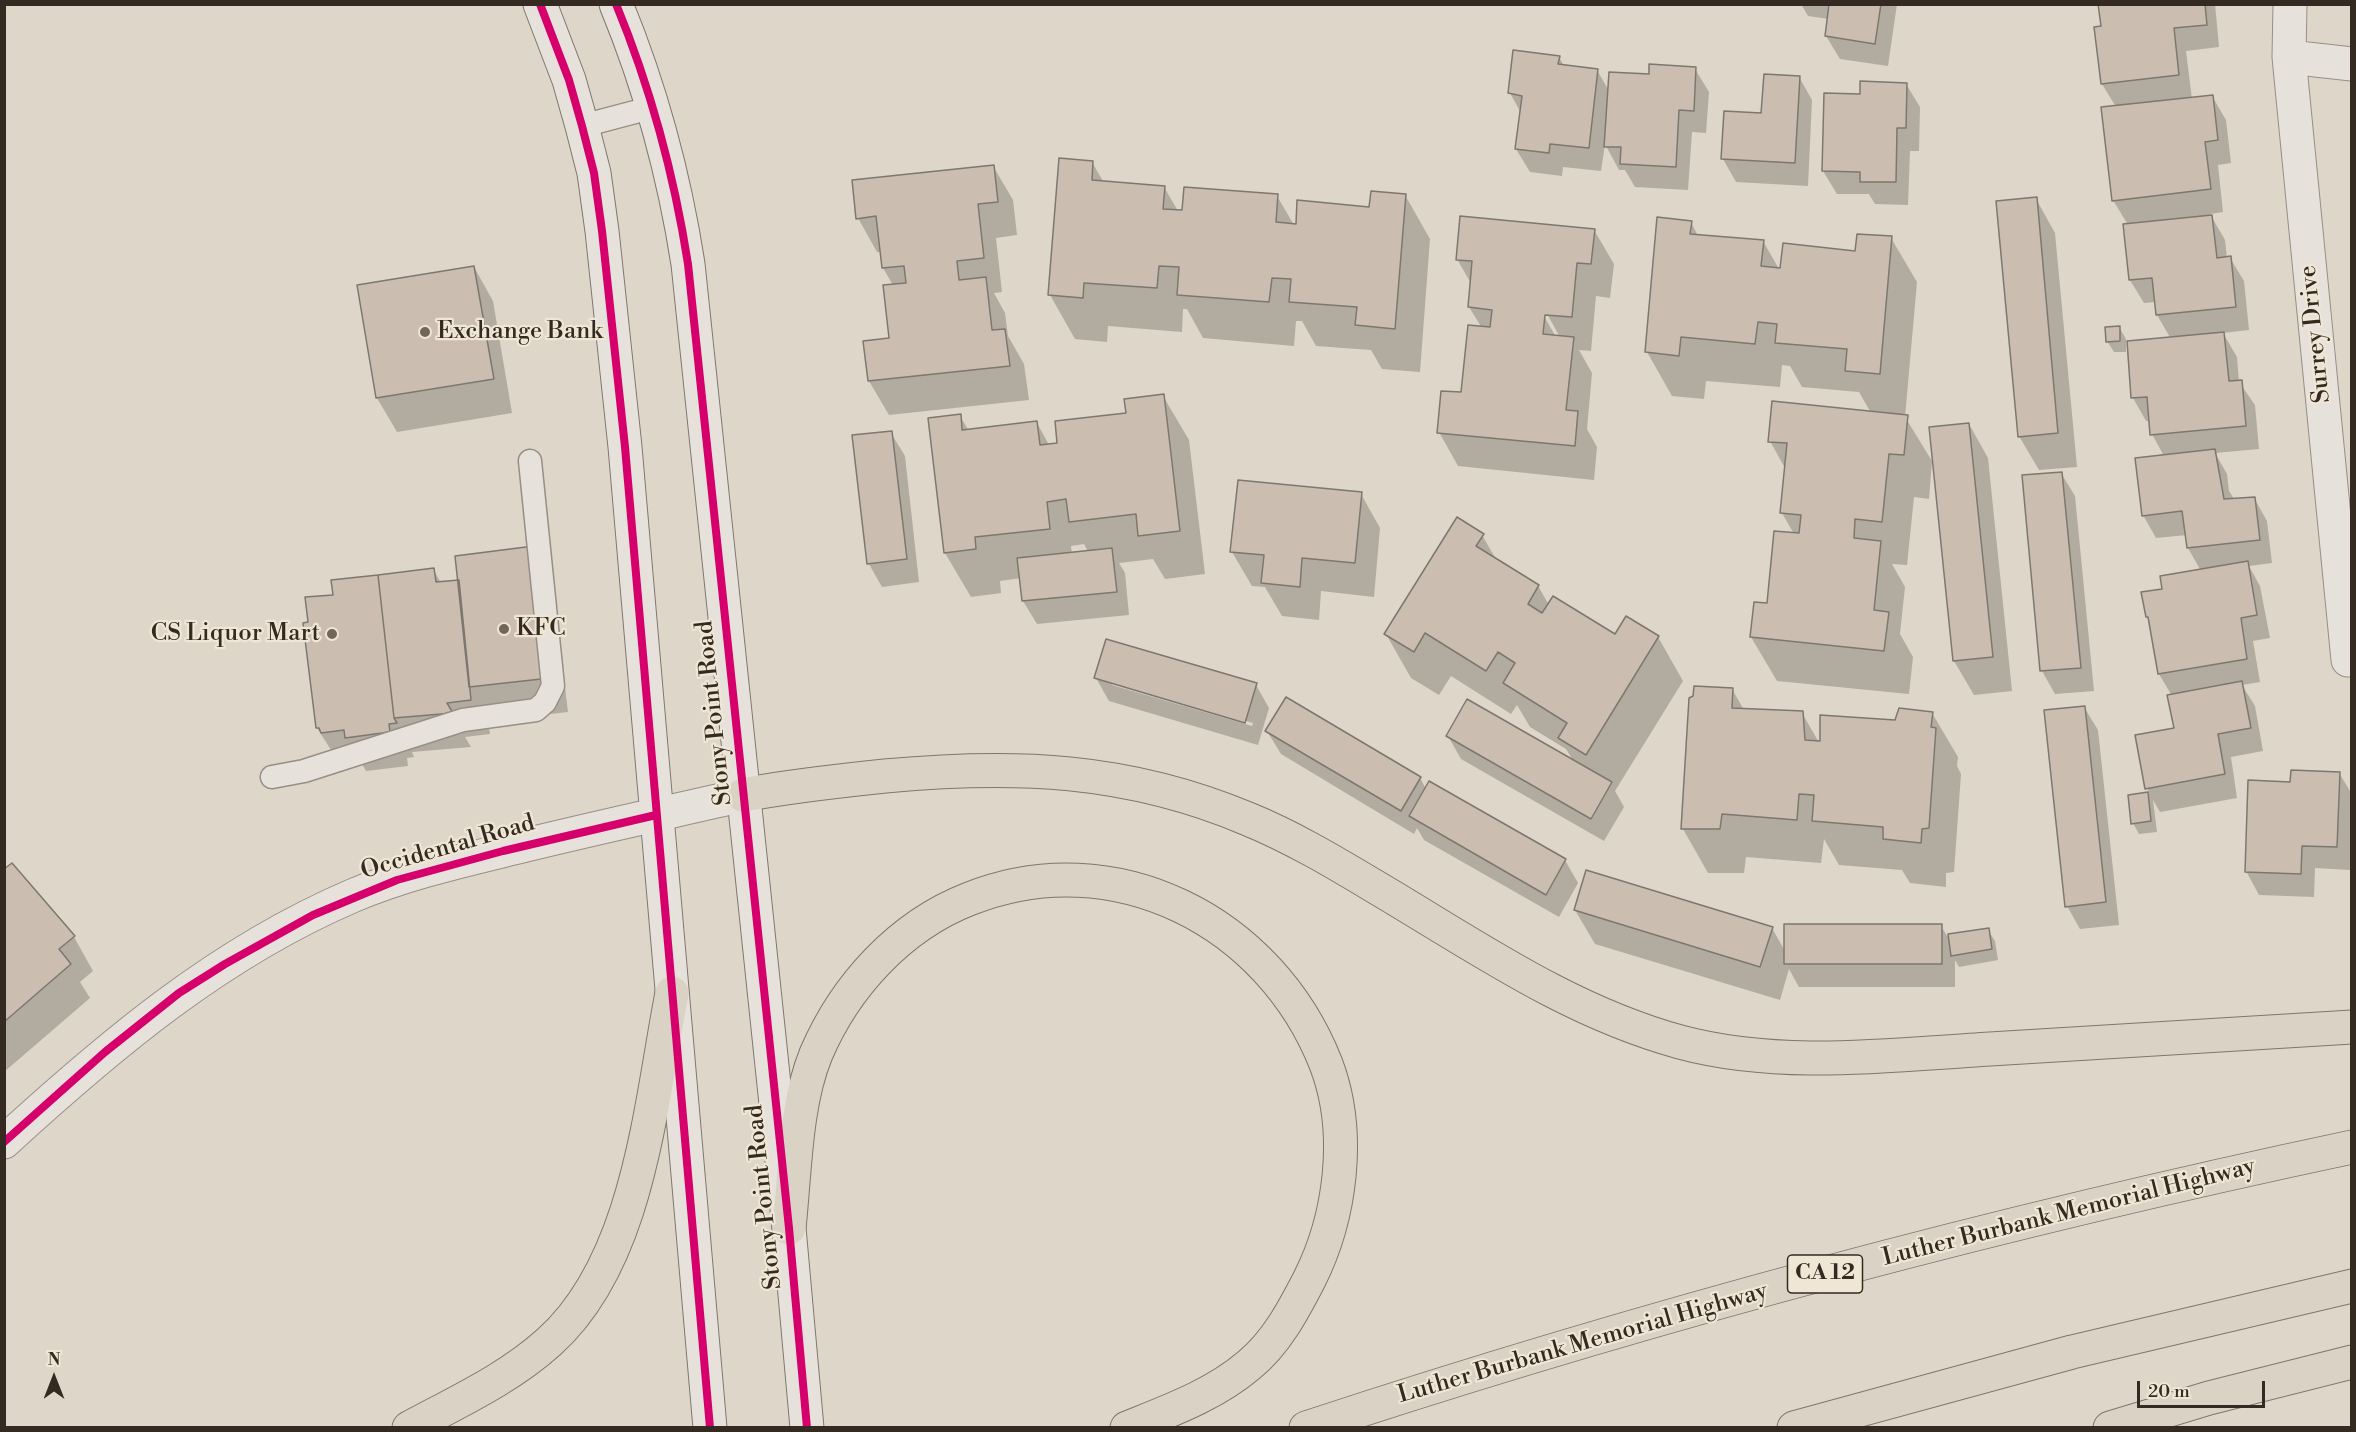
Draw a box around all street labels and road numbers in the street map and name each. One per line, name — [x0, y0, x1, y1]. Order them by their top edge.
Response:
street label: Surrey Drive — [2294, 264, 2338, 404]
street label: Stony Point Road — [691, 619, 739, 807]
street label: Occidental Road — [358, 809, 538, 887]
street label: Stony Point Road — [741, 1103, 789, 1291]
street label: Luther Burbank Memorial Highway — [1880, 1153, 2258, 1273]
road number: CA 12 — [1788, 1255, 1862, 1293]
street label: Luther Burbank Memorial Highway — [1395, 1277, 1771, 1411]

